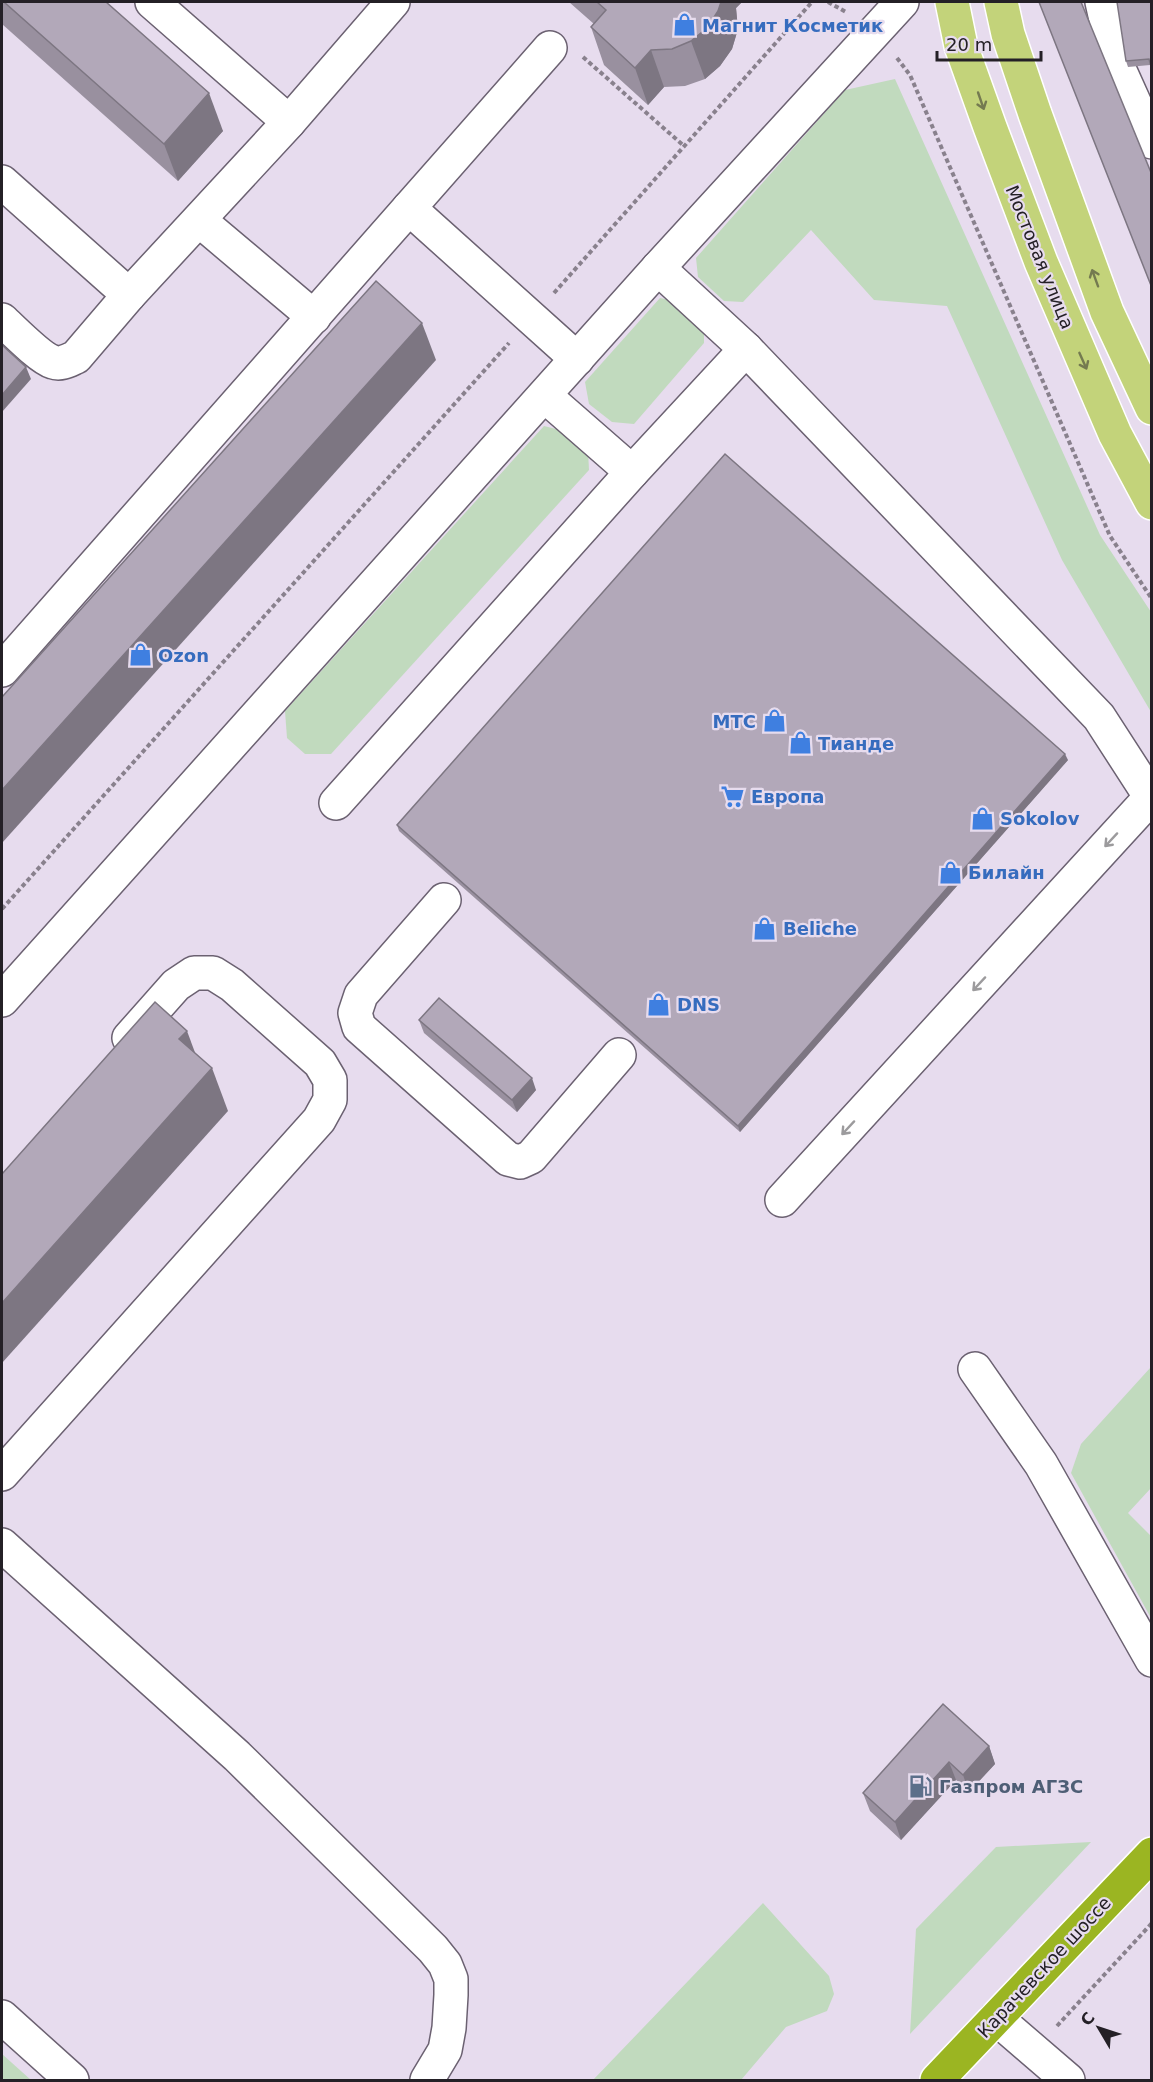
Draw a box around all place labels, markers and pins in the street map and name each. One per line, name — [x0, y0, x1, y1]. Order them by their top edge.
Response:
shop icon: Магнит Косметик — [671, 12, 697, 38]
place label: Магнит Косметик — [702, 15, 883, 36]
shop icon: Ozon — [127, 642, 153, 668]
place label: Ozon — [158, 645, 209, 666]
shop icon: МТС — [761, 708, 787, 734]
place label: МТС — [713, 711, 756, 732]
shop icon: Тианде — [787, 730, 813, 756]
place label: Тианде — [818, 733, 894, 754]
supermarket icon: Европа — [720, 783, 746, 809]
place label: Европа — [751, 786, 825, 807]
shop icon: Sokolov — [969, 805, 995, 831]
place label: Sokolov — [1000, 808, 1080, 829]
shop icon: Билайн — [937, 859, 963, 885]
place label: Билайн — [968, 862, 1045, 883]
shop icon: Beliche — [752, 915, 778, 941]
place label: Beliche — [783, 918, 857, 939]
shop icon: DNS — [646, 991, 672, 1017]
place label: DNS — [677, 994, 720, 1015]
fuel station icon: Газпром АГЗС — [908, 1773, 934, 1799]
place label: Газпром АГЗС — [939, 1776, 1083, 1797]

